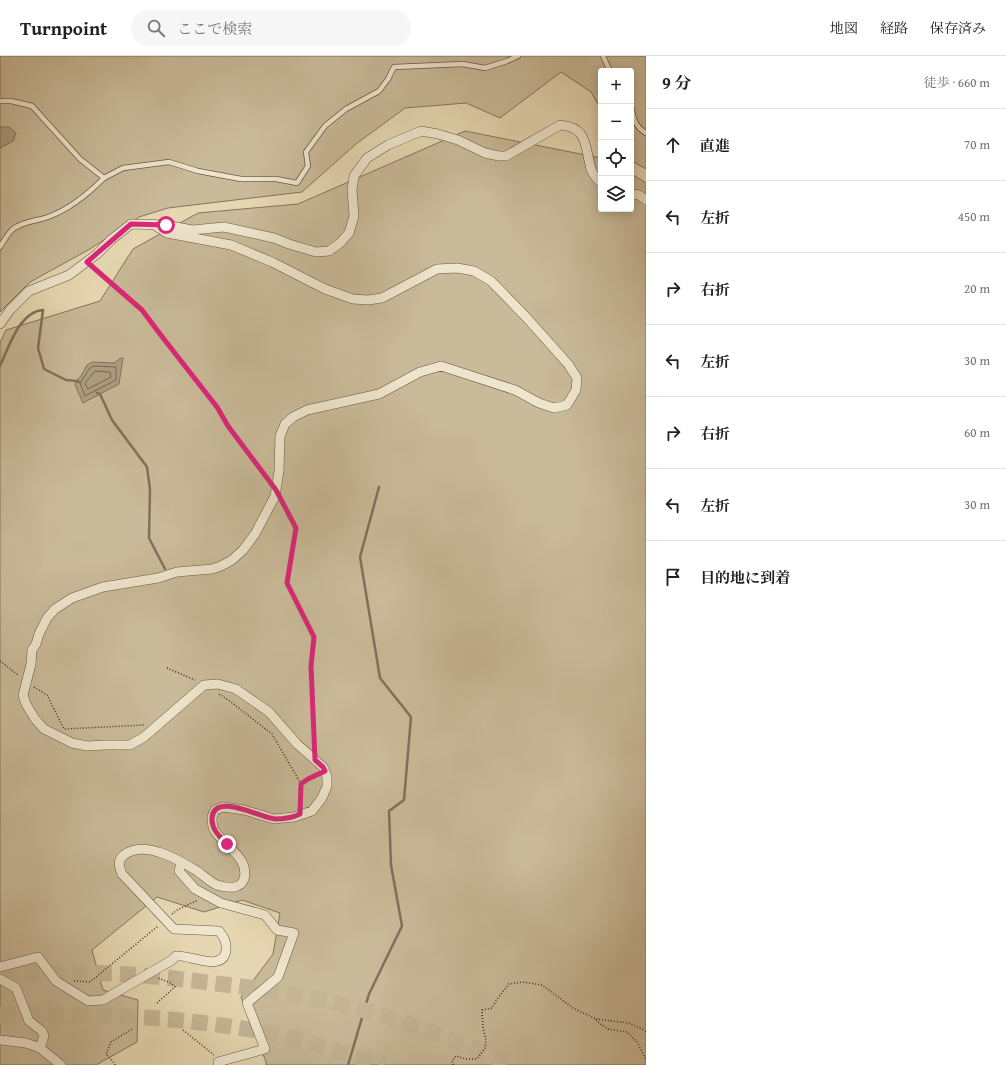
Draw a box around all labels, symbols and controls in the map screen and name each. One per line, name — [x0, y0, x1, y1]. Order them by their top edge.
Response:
search box — [131, 10, 411, 46]
text: Turnpoint — [20, 14, 107, 42]
icon: search — [145, 17, 167, 39]
text: ここで検索 — [177, 18, 252, 39]
text: 地図 — [830, 18, 858, 38]
text: 経路 — [880, 18, 908, 38]
text: 保存済み — [930, 18, 986, 38]
map controls — [598, 68, 634, 212]
button: + — [598, 68, 634, 104]
text: 9 分 — [662, 70, 692, 95]
text: 徒歩 · 660 m — [924, 73, 990, 92]
button: − — [598, 104, 634, 140]
icon: ahead — [662, 134, 684, 156]
text: 直進 — [700, 135, 730, 156]
text: 70 m — [964, 135, 990, 154]
button: locate — [598, 140, 634, 176]
button: layers — [598, 176, 634, 212]
icon: left — [662, 206, 684, 228]
text: 左折 — [700, 207, 730, 228]
text: 450 m — [958, 207, 990, 226]
route start — [157, 216, 175, 234]
icon: right — [662, 278, 684, 300]
text: 右折 — [700, 279, 730, 300]
text: 20 m — [964, 279, 990, 298]
icon: left — [662, 350, 684, 372]
text: 左折 — [700, 351, 730, 372]
text: 30 m — [964, 351, 990, 370]
icon: right — [662, 422, 684, 444]
text: 右折 — [700, 423, 730, 444]
text: 60 m — [964, 423, 990, 442]
icon: left — [662, 494, 684, 516]
text: 左折 — [700, 495, 730, 516]
text: 30 m — [964, 495, 990, 514]
icon: arrive — [662, 566, 684, 588]
text: 目的地に到着 — [700, 567, 790, 588]
route end — [218, 835, 236, 853]

